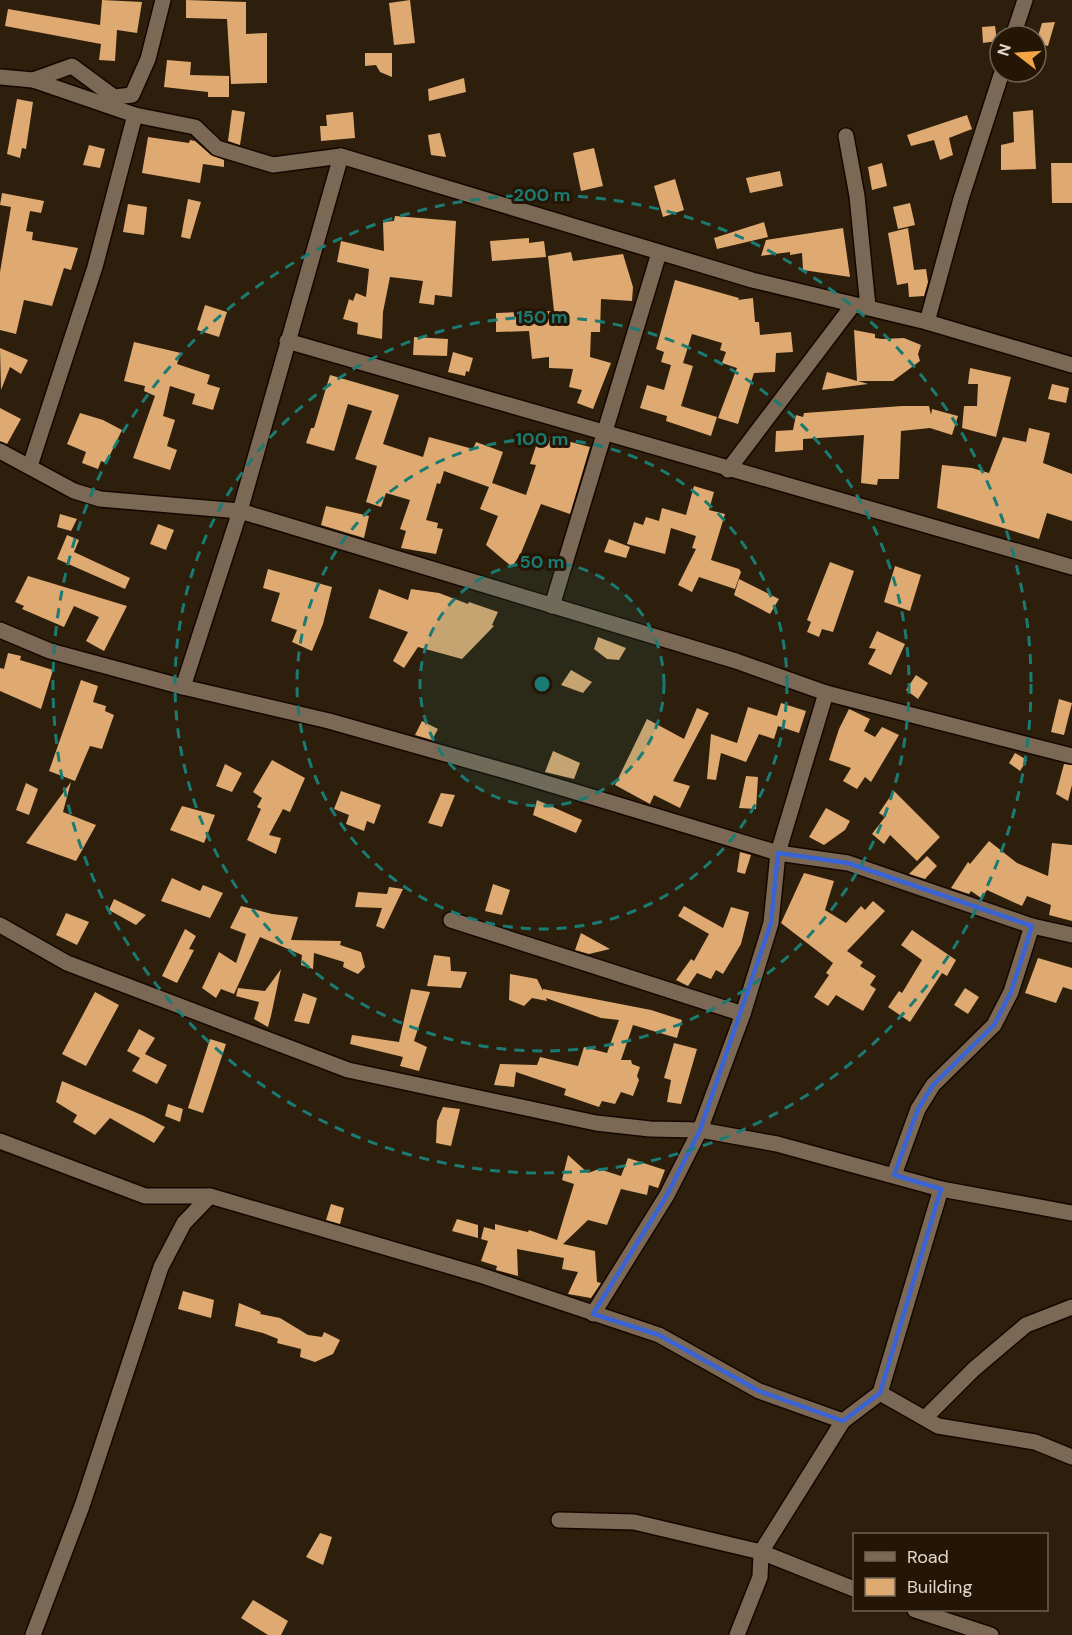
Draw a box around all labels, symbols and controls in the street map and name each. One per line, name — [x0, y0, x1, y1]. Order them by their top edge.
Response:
north arrow — [988, 24, 1048, 84]
text: N — [992, 41, 1016, 58]
text: 200 m — [514, 183, 570, 207]
text: 150 m — [516, 305, 568, 329]
text: 100 m — [515, 427, 569, 451]
text: 50 m — [519, 550, 565, 574]
centre of rings — [532, 674, 552, 694]
legend — [853, 1533, 1048, 1611]
text: Road — [907, 1545, 949, 1569]
text: Building — [907, 1575, 972, 1599]

